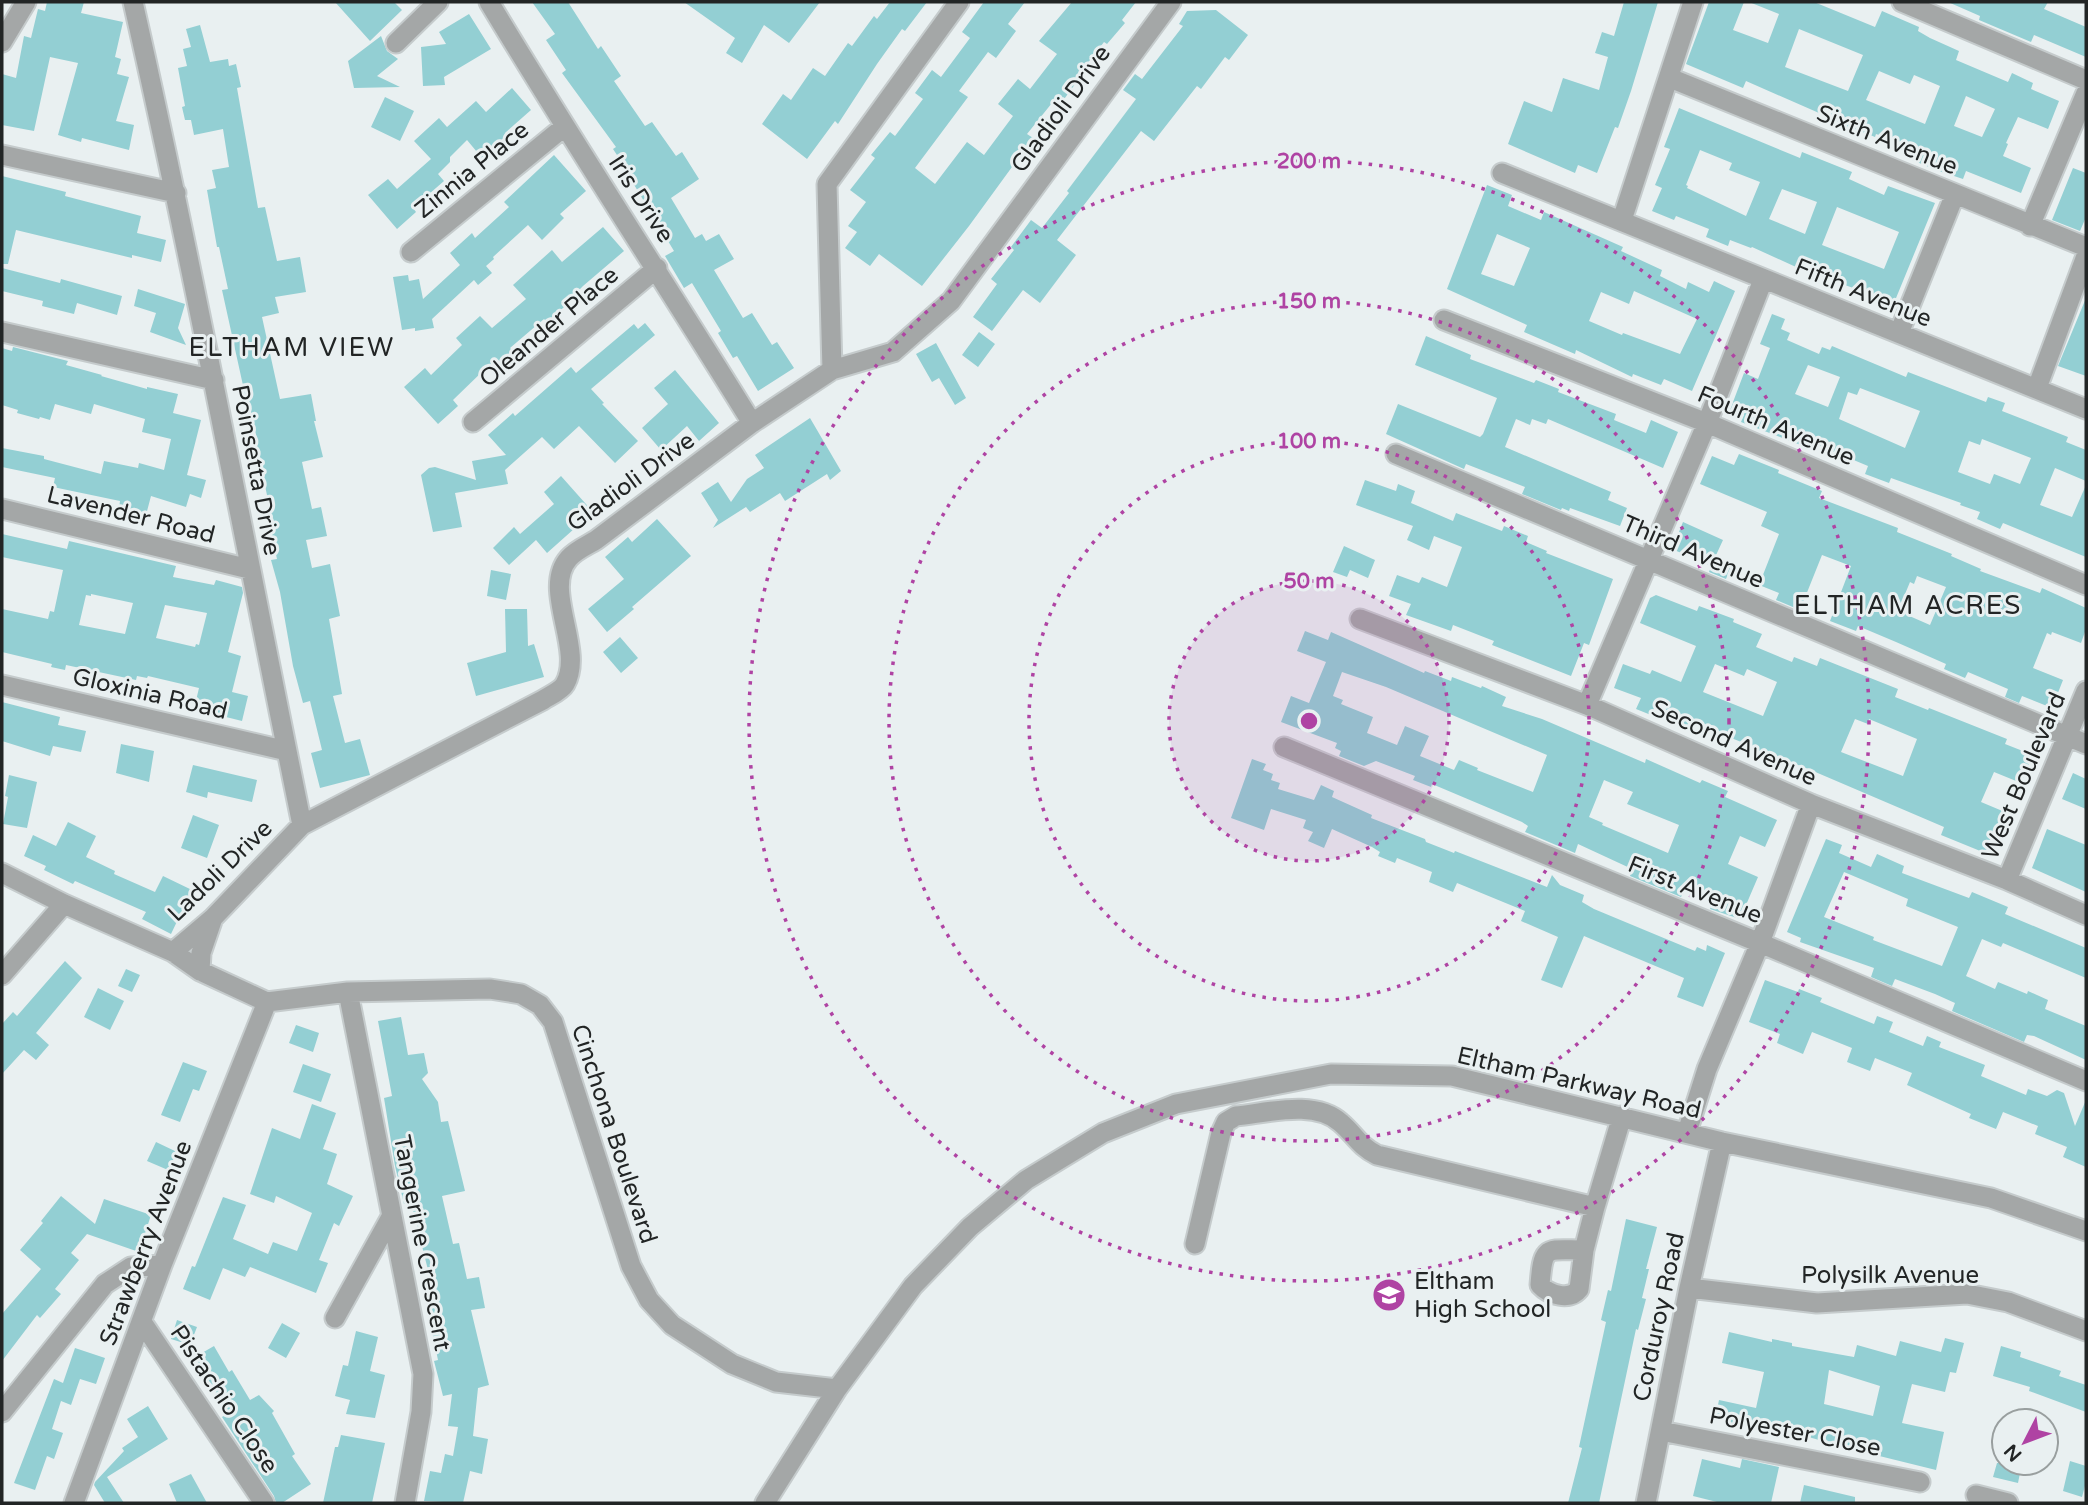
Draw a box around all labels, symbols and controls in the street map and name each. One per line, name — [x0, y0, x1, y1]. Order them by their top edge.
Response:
street label: Gladioli Drive — [1005, 40, 1117, 178]
street label: Sixth Avenue — [1812, 99, 1962, 181]
street label: Zinnia Place — [409, 115, 535, 225]
text: 200 m — [1277, 149, 1341, 174]
street label: Iris Drive — [602, 150, 680, 248]
street label: Fifth Avenue — [1790, 252, 1936, 334]
street label: Oleander Place — [473, 260, 625, 394]
text: 150 m — [1277, 289, 1341, 314]
district label: ELTHAM VIEW — [189, 332, 395, 363]
street label: Fourth Avenue — [1693, 380, 1859, 472]
street label: Poinsetta Drive — [225, 382, 287, 558]
street label: Gladioli Drive — [562, 426, 700, 538]
text: 100 m — [1277, 429, 1341, 454]
street label: Lavender Road — [44, 480, 218, 550]
street label: Third Avenue — [1618, 509, 1768, 595]
text: 50 m — [1283, 569, 1335, 594]
district label: ELTHAM ACRES — [1794, 590, 2022, 621]
street label: Gloxinia Road — [70, 662, 230, 726]
street label: West Boulevard — [1976, 688, 2072, 864]
street label: Second Avenue — [1647, 694, 1821, 792]
centre of rings — [1297, 709, 1321, 733]
street label: Ladoli Drive — [162, 814, 278, 928]
street label: First Avenue — [1624, 850, 1766, 930]
street label: Cinchona Boulevard — [565, 1021, 663, 1247]
street label: Eltham Parkway Road — [1454, 1041, 1704, 1125]
street label: Tangerine Crescent — [387, 1133, 457, 1353]
street label: Strawberry Avenue — [94, 1136, 198, 1350]
street label: Corduroy Road — [1627, 1230, 1691, 1404]
street label: Polysilk Avenue — [1801, 1261, 1979, 1290]
place label: Eltham High School — [1414, 1267, 1551, 1324]
school or university icon: Eltham High School — [1370, 1276, 1408, 1314]
street label: Pistachio Close — [164, 1319, 284, 1479]
street label: Polyester Close — [1707, 1401, 1883, 1463]
north arrow — [1990, 1407, 2060, 1477]
text: N — [2000, 1440, 2026, 1466]

